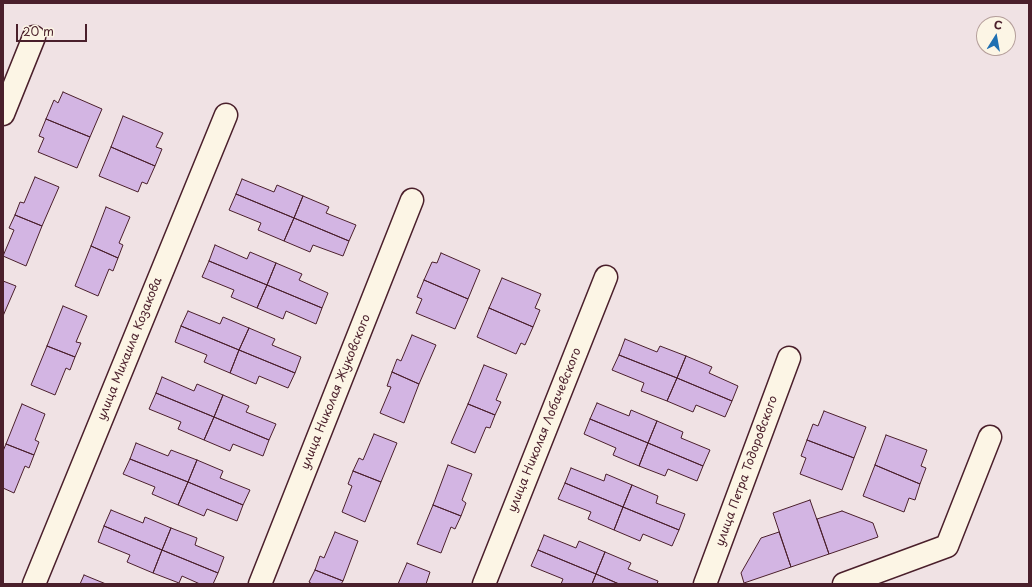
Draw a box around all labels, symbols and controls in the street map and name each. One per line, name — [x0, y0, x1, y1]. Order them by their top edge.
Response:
scale bar — [18, 16, 89, 42]
north arrow — [976, 16, 1016, 56]
text: С — [993, 16, 1004, 34]
text: 20 m — [23, 22, 54, 40]
street label: улица Михаила Козакова — [95, 275, 165, 423]
street label: улица Николая Жуковского — [298, 312, 374, 472]
street label: улица Николая Лобачевского — [505, 346, 585, 514]
street label: улица Петра Тодоровского — [713, 394, 781, 548]

